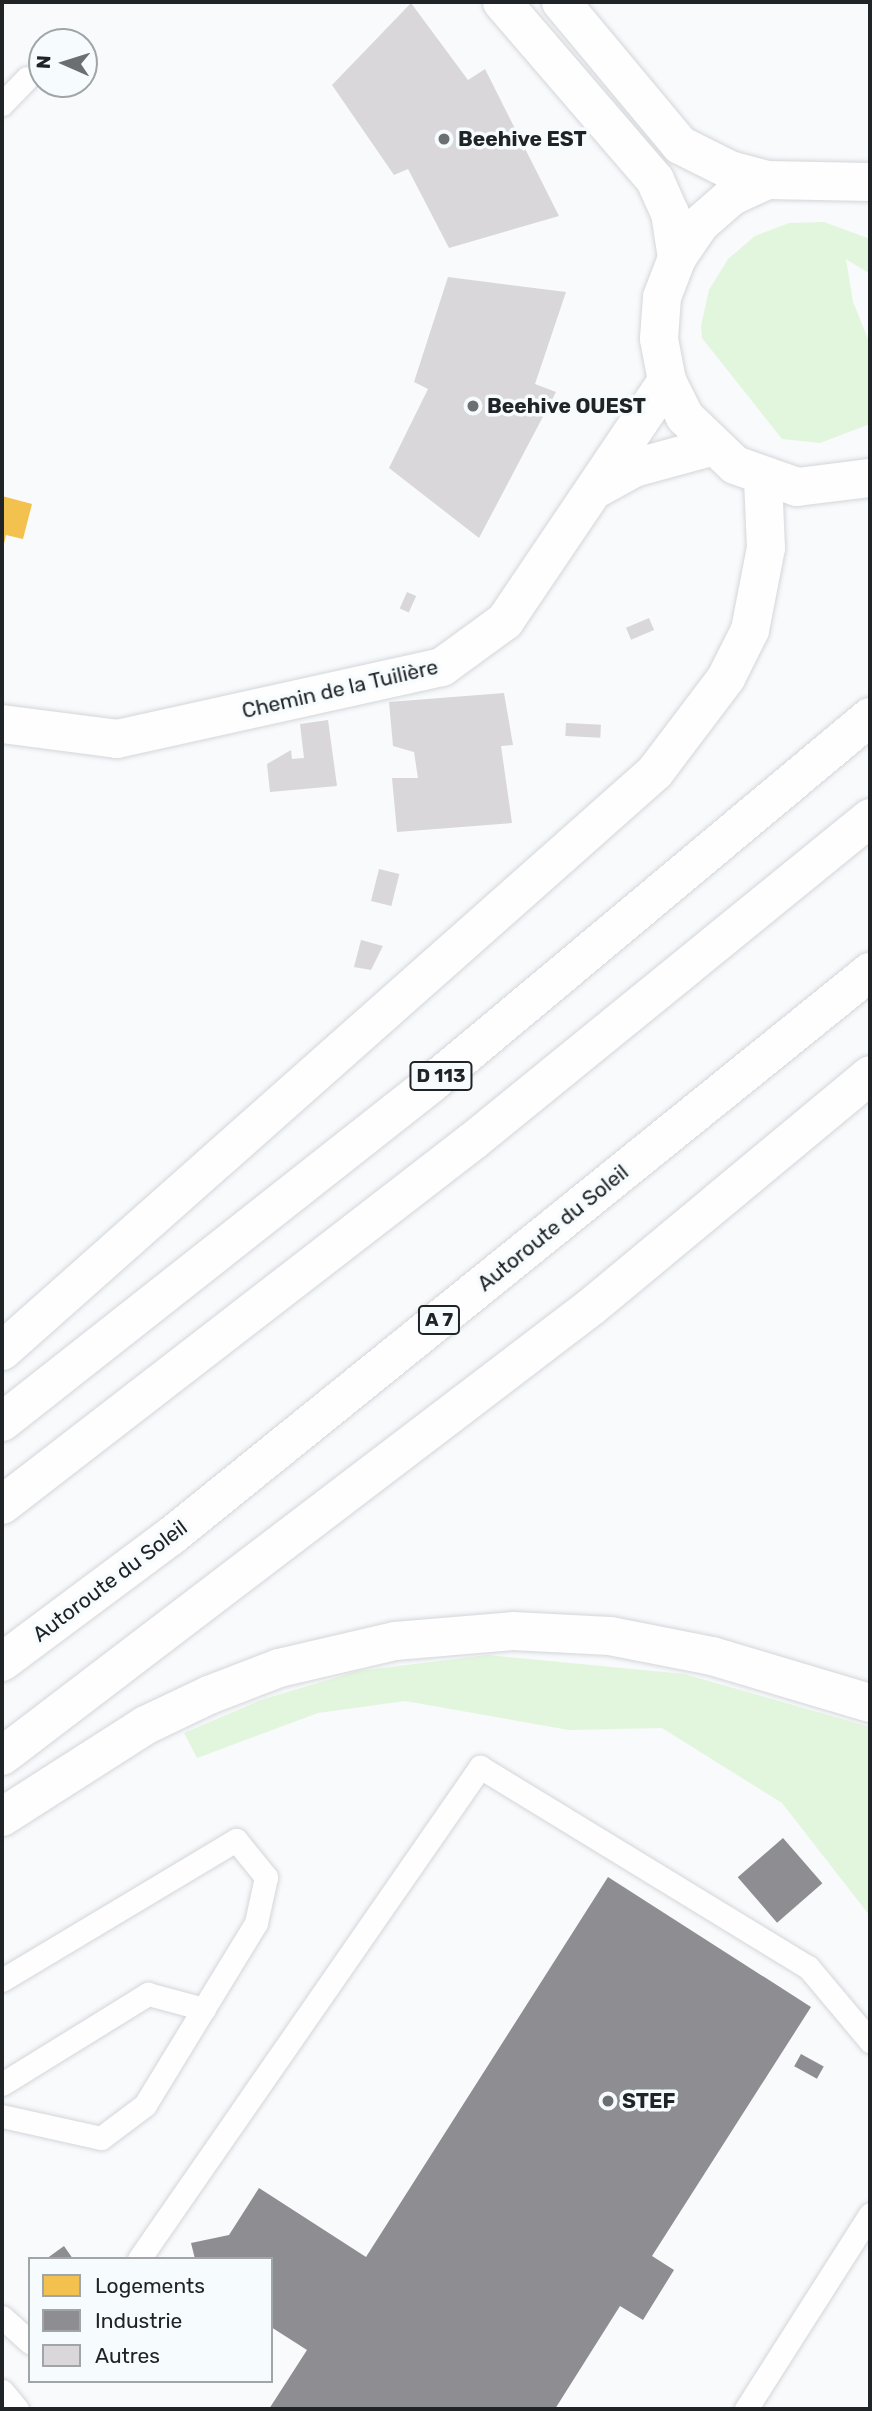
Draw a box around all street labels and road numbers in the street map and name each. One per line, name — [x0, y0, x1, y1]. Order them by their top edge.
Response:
street label: Chemin de la Tuilière — [239, 654, 441, 724]
road number: D 113 — [408, 1060, 474, 1092]
street label: Autoroute du Soleil — [472, 1159, 634, 1297]
road number: A 7 — [416, 1304, 462, 1336]
street label: Autoroute du Soleil — [28, 1515, 192, 1647]

